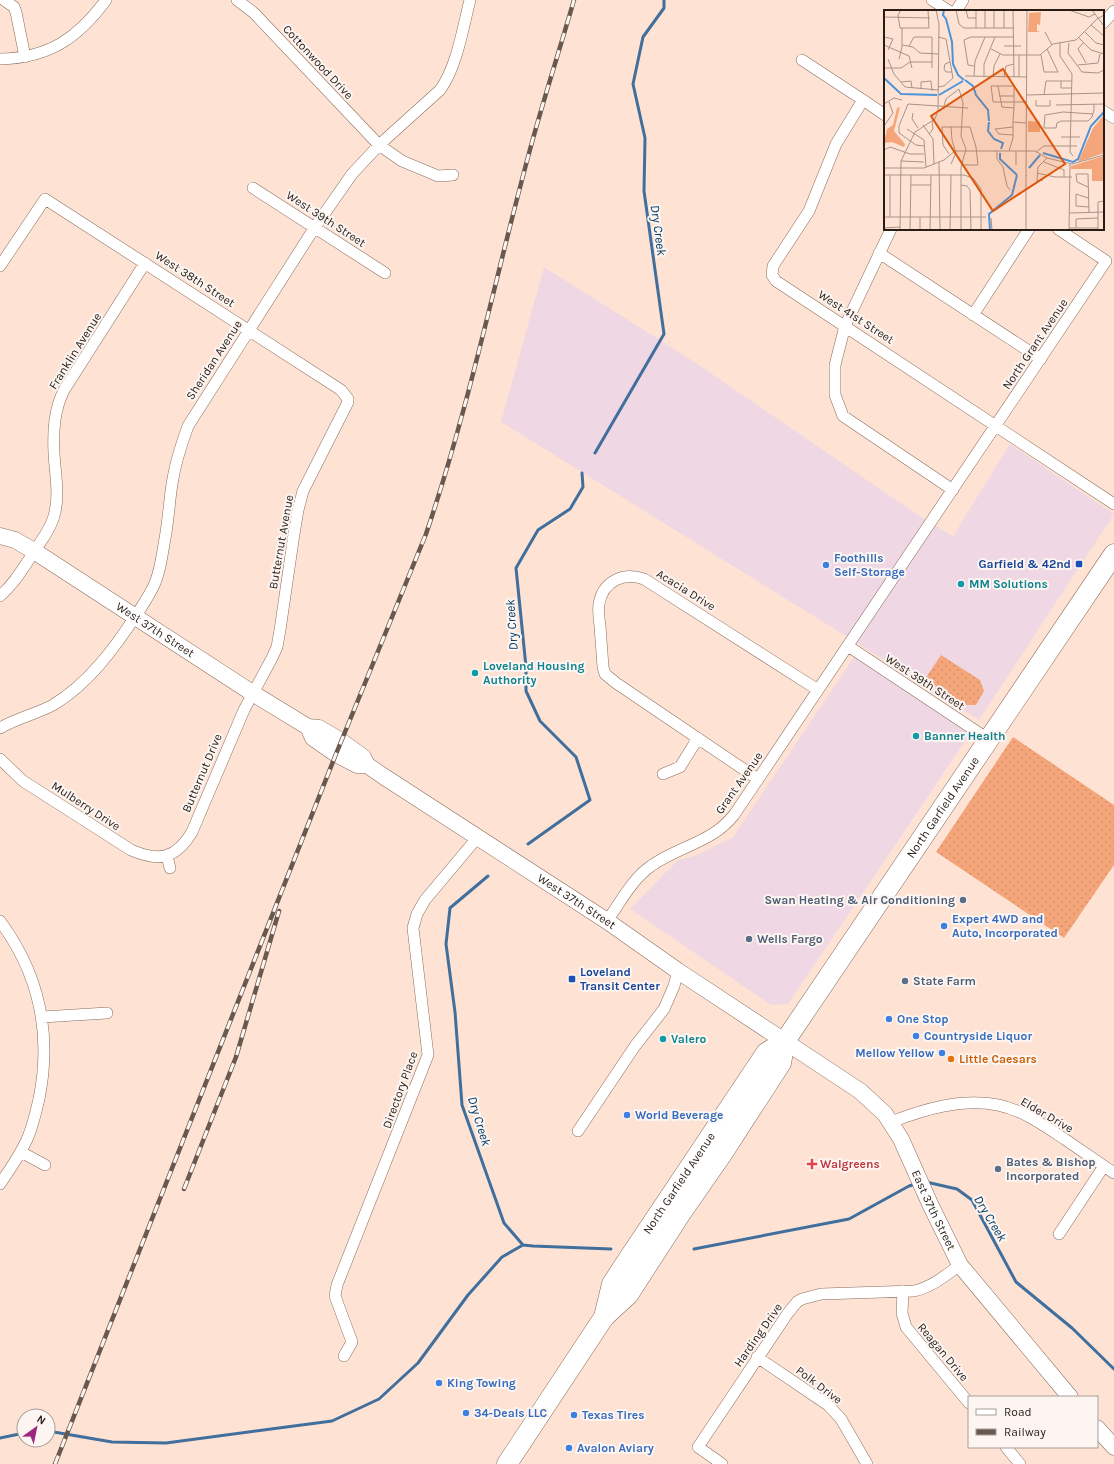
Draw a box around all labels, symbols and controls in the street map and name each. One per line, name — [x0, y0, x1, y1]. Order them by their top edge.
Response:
inset map — [884, 10, 1104, 230]
street label: Cottonwood Drive — [280, 22, 356, 102]
street label: West 39th Street — [284, 188, 369, 250]
water label: Dry Creek — [648, 204, 670, 257]
street label: West 38th Street — [153, 248, 238, 310]
street label: West 41st Street — [816, 287, 897, 347]
street label: North Grant Avenue — [999, 296, 1071, 392]
street label: Franklin Avenue — [46, 310, 104, 392]
street label: Sheridan Avenue — [183, 318, 245, 402]
street label: Butternut Avenue — [266, 494, 296, 590]
place label: Foothills Self-Storage — [834, 551, 905, 579]
place label: Garfield & 42nd — [979, 557, 1071, 571]
marker: Garfield & 42nd — [1074, 559, 1084, 569]
marker: Foothills Self-Storage — [821, 560, 831, 570]
street label: Acacia Drive — [654, 566, 718, 614]
place label: MM Solutions — [969, 577, 1048, 591]
marker: MM Solutions — [956, 579, 966, 589]
street label: West 37th Street — [113, 599, 197, 661]
water label: Dry Creek — [502, 599, 521, 651]
street label: West 39th Street — [883, 651, 968, 713]
place label: Loveland Housing Authority — [483, 659, 584, 687]
marker: Loveland Housing Authority — [470, 668, 480, 678]
place label: Banner Health — [924, 729, 1006, 743]
marker: Banner Health — [911, 731, 921, 741]
street label: Butternut Drive — [179, 732, 225, 814]
street label: Grant Avenue — [712, 749, 766, 817]
street label: North Garfield Avenue — [904, 754, 982, 861]
street label: Mulberry Drive — [49, 779, 123, 833]
street label: West 37th Street — [535, 871, 619, 932]
place label: Swan Heating & Air Conditioning — [764, 893, 955, 907]
marker: Swan Heating & Air Conditioning — [958, 895, 968, 905]
place label: Expert 4WD and Auto, Incorporated — [952, 912, 1058, 940]
marker: Expert 4WD and Auto, Incorporated — [939, 921, 949, 931]
place label: Wells Fargo — [757, 932, 823, 946]
marker: Wells Fargo — [744, 934, 754, 944]
place label: Loveland Transit Center — [580, 965, 660, 993]
marker: Loveland Transit Center — [567, 974, 577, 984]
place label: State Farm — [913, 974, 976, 988]
marker: State Farm — [900, 976, 910, 986]
place label: One Stop — [897, 1012, 949, 1026]
marker: One Stop — [884, 1014, 894, 1024]
place label: Countryside Liquor — [924, 1029, 1032, 1043]
marker: Countryside Liquor — [911, 1031, 921, 1041]
place label: Valero — [671, 1032, 706, 1046]
marker: Valero — [658, 1034, 668, 1044]
place label: Mellow Yellow — [855, 1046, 934, 1060]
marker: Mellow Yellow — [937, 1048, 947, 1058]
street label: Directory Place — [380, 1050, 420, 1130]
place label: Little Caesars — [959, 1052, 1037, 1066]
marker: Little Caesars — [946, 1054, 956, 1064]
street label: Elder Drive — [1018, 1094, 1076, 1136]
water label: Dry Creek — [465, 1095, 494, 1148]
place label: World Beverage — [635, 1108, 723, 1122]
marker: World Beverage — [622, 1110, 632, 1120]
street label: North Garfield Avenue — [640, 1130, 718, 1237]
place label: Bates & Bishop Incorporated — [1006, 1155, 1096, 1183]
place label: Walgreens — [820, 1157, 880, 1171]
marker: Walgreens — [807, 1159, 817, 1169]
marker: Bates & Bishop Incorporated — [993, 1164, 1003, 1174]
street label: East 37th Street — [909, 1168, 959, 1253]
water label: Dry Creek — [971, 1193, 1010, 1244]
street label: Harding Drive — [731, 1300, 785, 1370]
street label: Reagan Drive — [915, 1320, 971, 1384]
street label: Polk Drive — [793, 1363, 845, 1407]
place label: King Towing — [447, 1376, 516, 1390]
marker: King Towing — [434, 1378, 444, 1388]
legend — [968, 1396, 1098, 1448]
text: Road — [1004, 1405, 1032, 1419]
place label: 34-Deals LLC — [474, 1406, 548, 1420]
north arrow — [16, 1408, 56, 1448]
marker: 34-Deals LLC — [461, 1408, 471, 1418]
place label: Texas Tires — [582, 1408, 644, 1422]
marker: Texas Tires — [569, 1410, 579, 1420]
text: N — [34, 1412, 48, 1428]
text: Railway — [1004, 1425, 1046, 1439]
place label: Avalon Aviary — [577, 1441, 654, 1455]
marker: Avalon Aviary — [564, 1443, 574, 1453]

